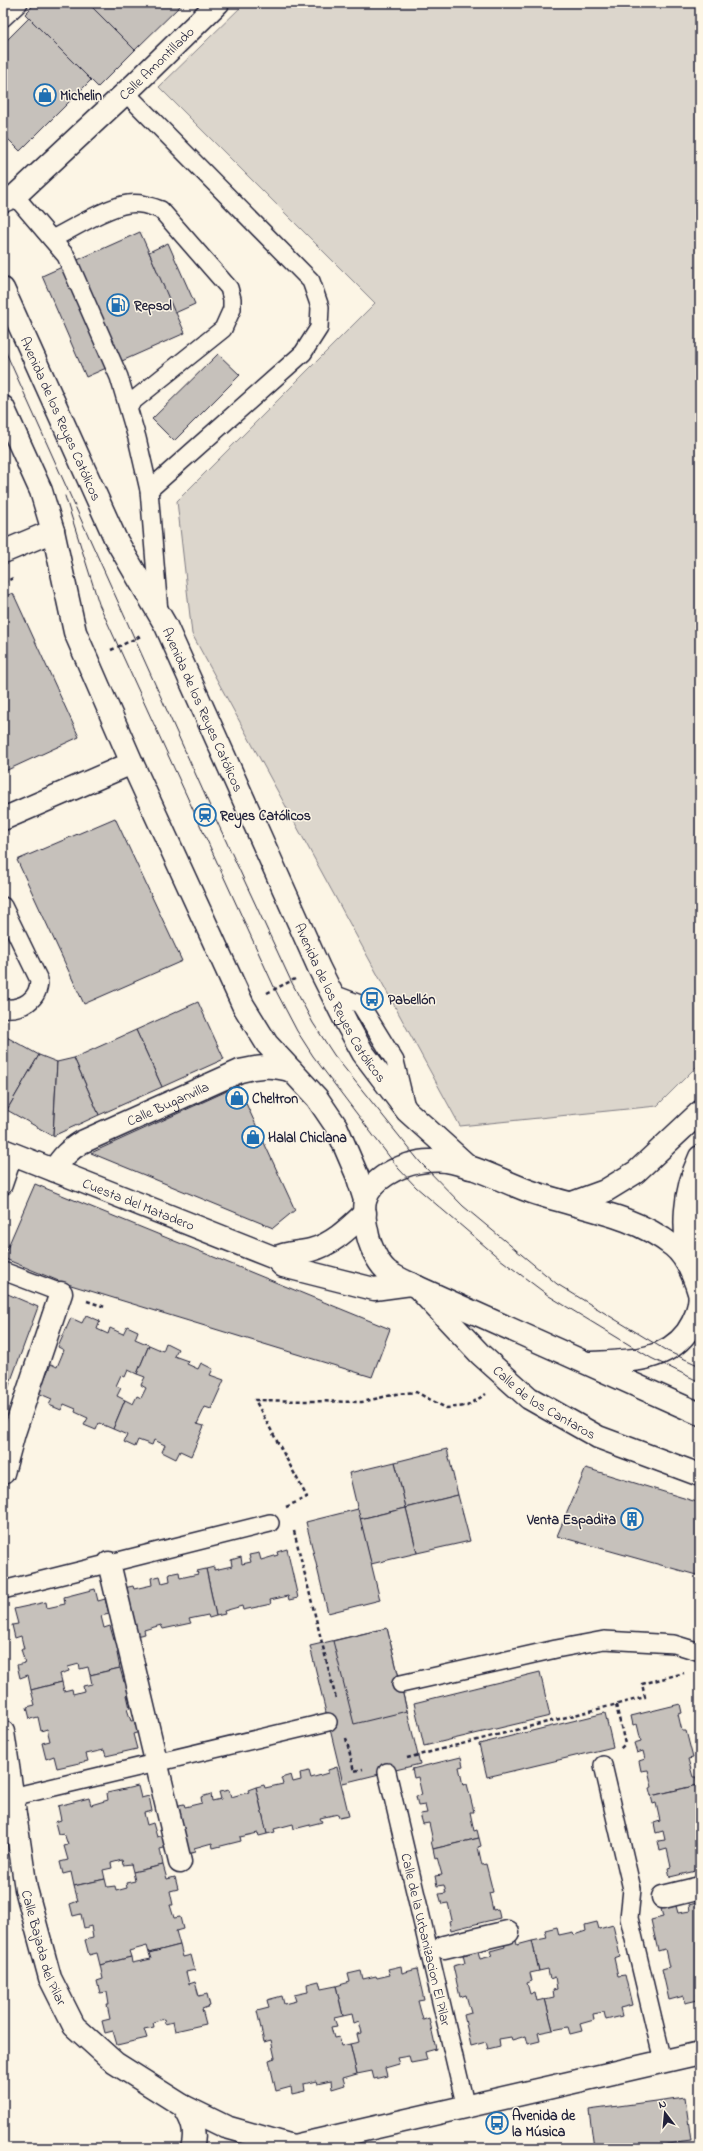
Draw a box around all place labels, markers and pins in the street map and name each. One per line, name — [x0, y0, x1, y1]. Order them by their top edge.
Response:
shop icon: Michelin — [32, 82, 58, 108]
place label: Michelin — [60, 86, 102, 107]
fuel station icon: Repsol — [105, 292, 131, 318]
place label: Repsol — [133, 296, 173, 317]
station icon: Reyes Católicos — [192, 802, 218, 828]
place label: Reyes Católicos — [219, 806, 311, 829]
bus stop icon: Pabellón — [359, 986, 385, 1012]
place label: Pabellón — [388, 990, 435, 1011]
shop icon: Cheltron — [224, 1085, 250, 1111]
place label: Cheltron — [252, 1089, 298, 1110]
shop icon: Halal Chiclana — [240, 1124, 266, 1150]
place label: Halal Chiclana — [268, 1128, 347, 1149]
building icon: Venta Espadita — [619, 1506, 645, 1532]
place label: Venta Espadita — [526, 1510, 616, 1531]
place label: Avenida de la Música — [512, 2106, 576, 2143]
bus stop icon: Avenida de la Música — [484, 2110, 510, 2136]

